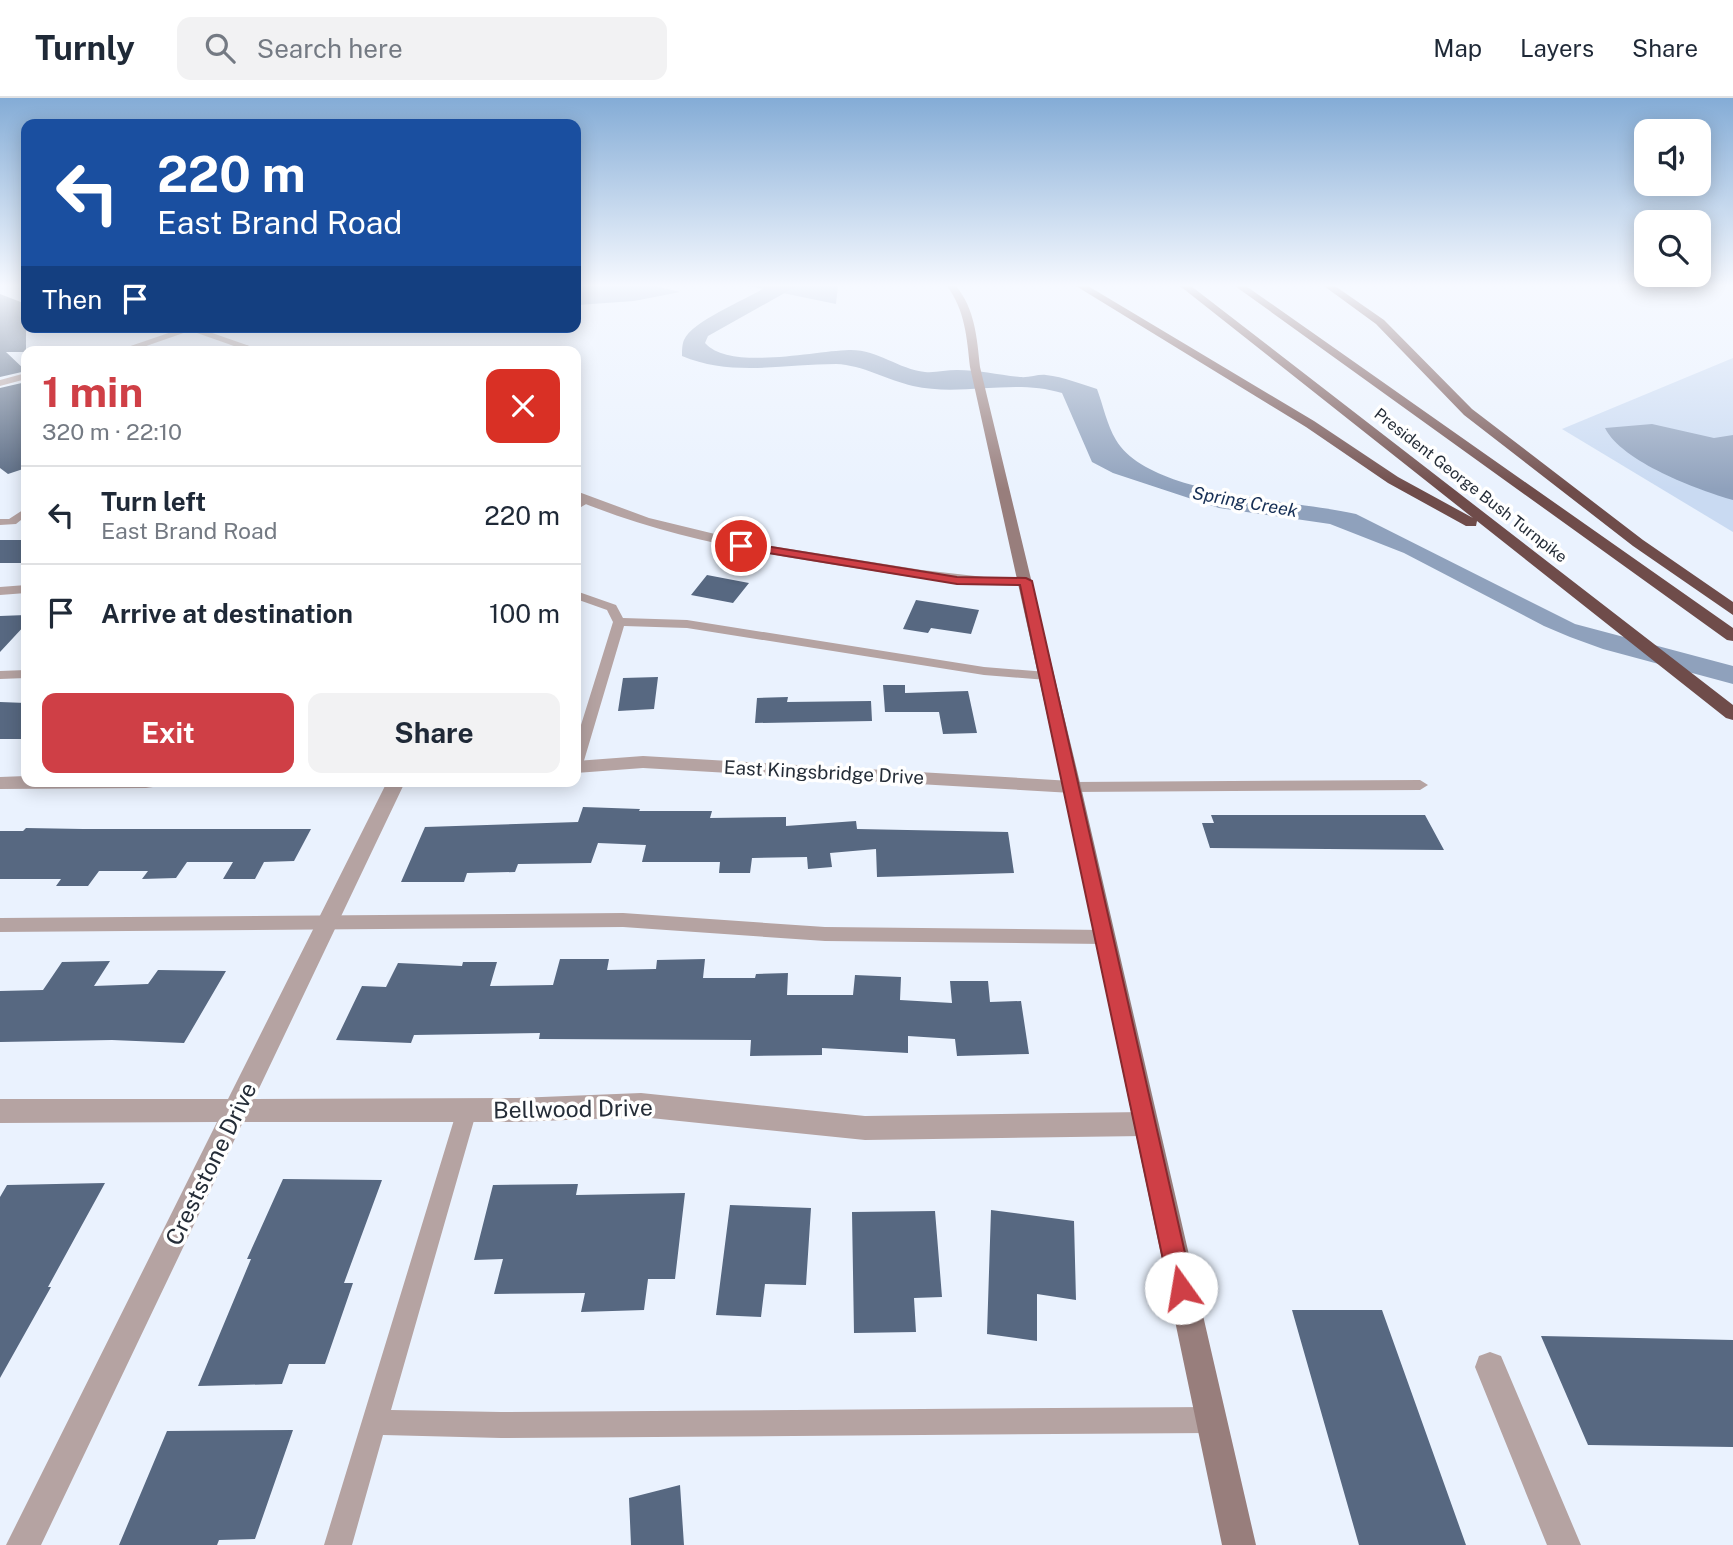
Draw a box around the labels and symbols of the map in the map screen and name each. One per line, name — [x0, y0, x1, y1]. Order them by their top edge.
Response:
street label: President George Bush Turnpike — [1371, 404, 1571, 567]
water label: Spring Creek — [1191, 482, 1300, 521]
pin — [711, 516, 771, 576]
street label: East Kingsbridge Drive — [723, 756, 925, 788]
street label: Creststone Drive — [159, 1078, 262, 1250]
street label: Bellwood Drive — [493, 1094, 653, 1123]
position arrow — [1144, 1251, 1218, 1325]

